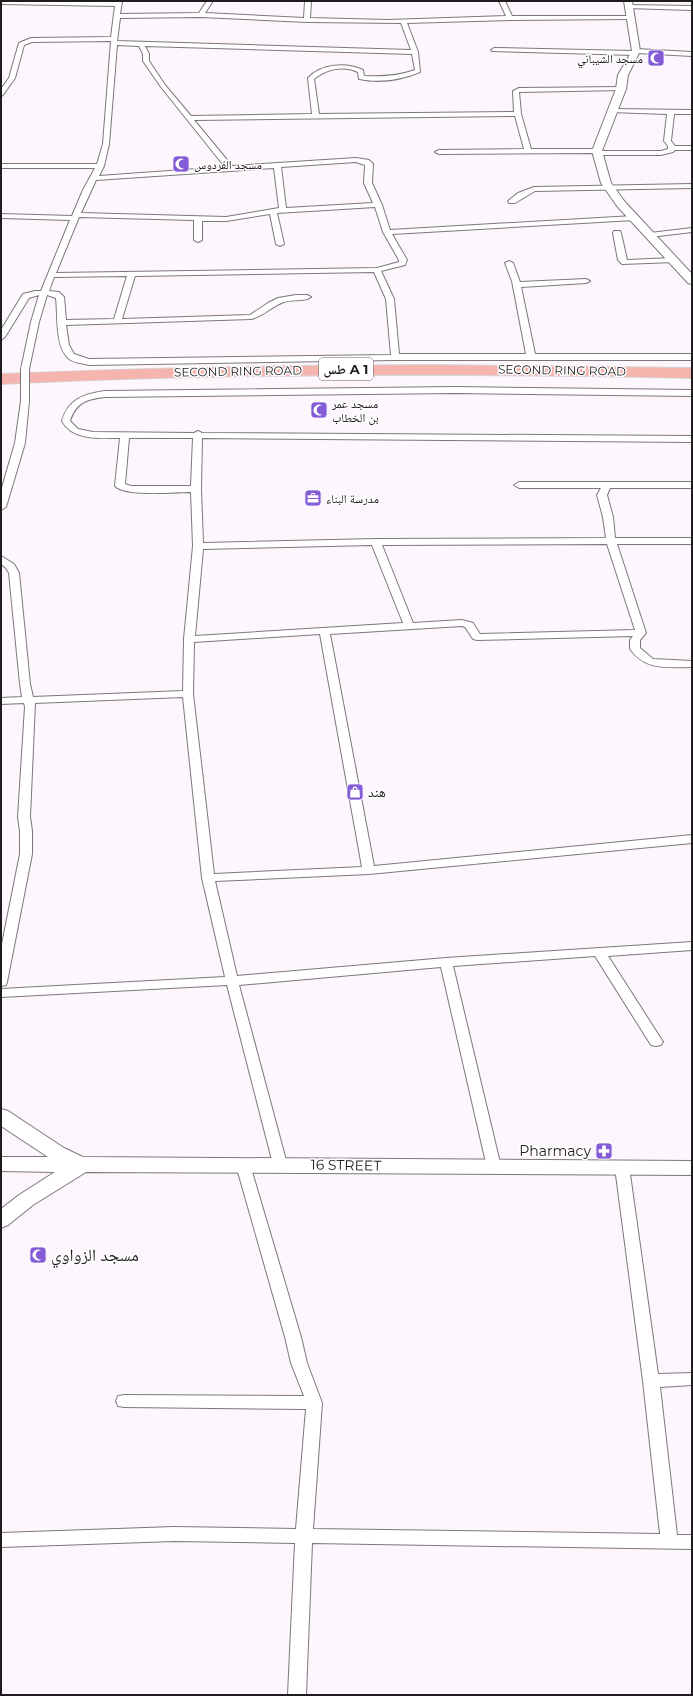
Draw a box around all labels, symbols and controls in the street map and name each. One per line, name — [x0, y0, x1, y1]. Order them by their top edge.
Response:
mosque icon: مسجد الشيباني — [646, 48, 666, 68]
place label: مسجد الشيباني — [577, 51, 643, 69]
mosque icon: مسجد الفردوس — [171, 154, 191, 174]
place label: مسجد الفردوس — [194, 157, 262, 172]
road number: طس A 1 — [319, 358, 373, 380]
street label: SECOND RING ROAD — [498, 361, 626, 379]
street label: SECOND RING ROAD — [174, 362, 302, 380]
place label: مسجد عمر بن الخطاب — [331, 396, 379, 425]
mosque icon: مسجد عمر بن الخطاب — [309, 400, 329, 420]
office icon: مدرسة البناء — [303, 488, 323, 508]
place label: مدرسة البناء — [326, 491, 379, 506]
shop icon: هند — [345, 782, 365, 802]
place label: هند — [368, 783, 386, 801]
pharmacy icon: Pharmacy — [594, 1141, 614, 1161]
place label: Pharmacy — [519, 1142, 591, 1160]
street label: 16 STREET — [311, 1155, 381, 1175]
mosque icon: مسجد الزواوي — [28, 1245, 48, 1265]
place label: مسجد الزواوي — [51, 1245, 139, 1269]

